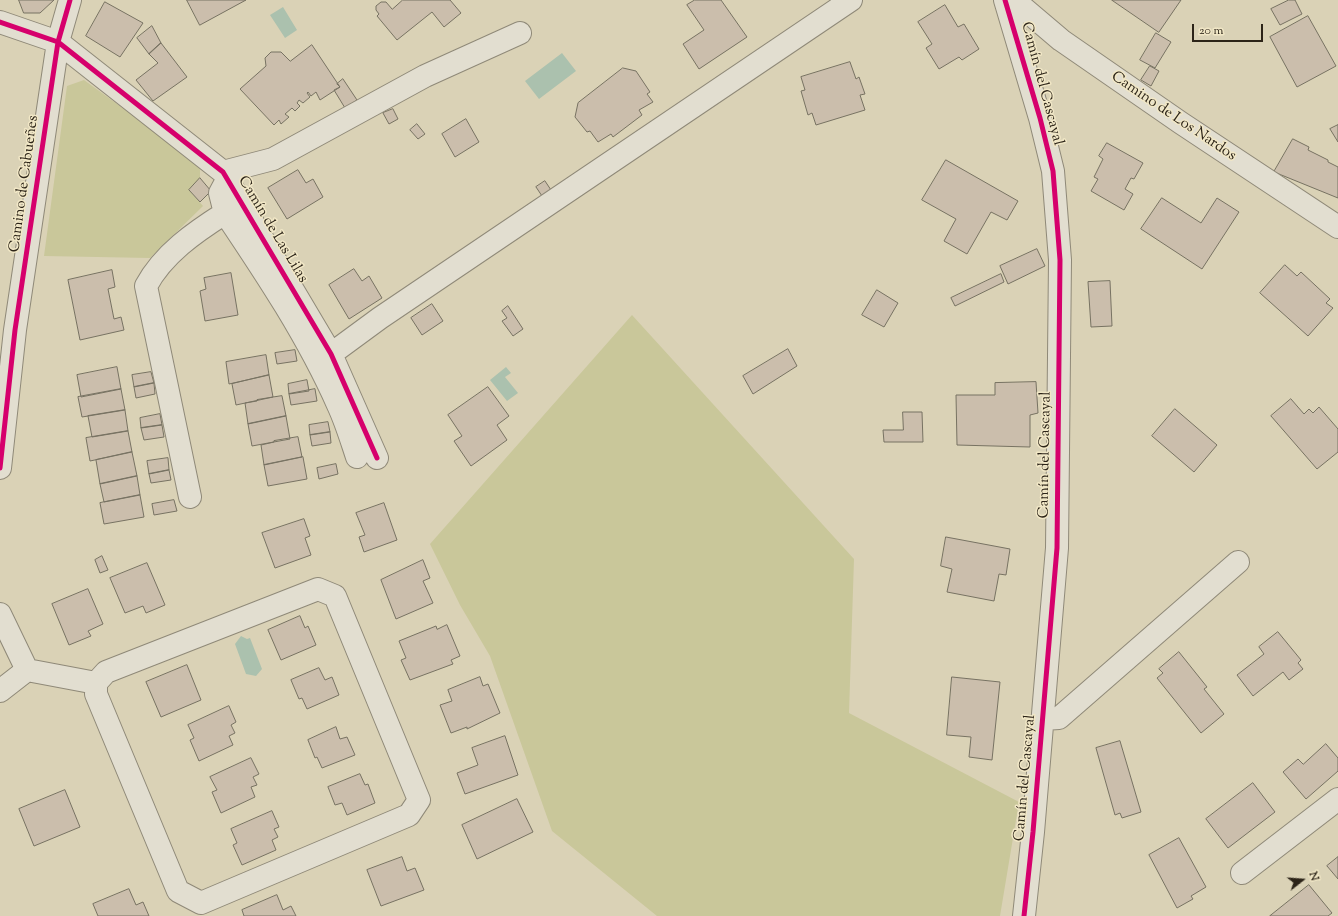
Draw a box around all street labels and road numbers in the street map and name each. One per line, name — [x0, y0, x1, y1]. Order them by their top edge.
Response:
street label: Camín del Cascayal — [1016, 20, 1066, 148]
street label: Camino de Los Nardos — [1107, 68, 1239, 166]
street label: Camino de Cabueñes — [6, 114, 44, 254]
street label: Camín de Las Lilas — [233, 173, 311, 287]
street label: Camín del Cascayal — [1036, 391, 1056, 519]
street label: Camín del Cascayal — [1012, 714, 1040, 842]

